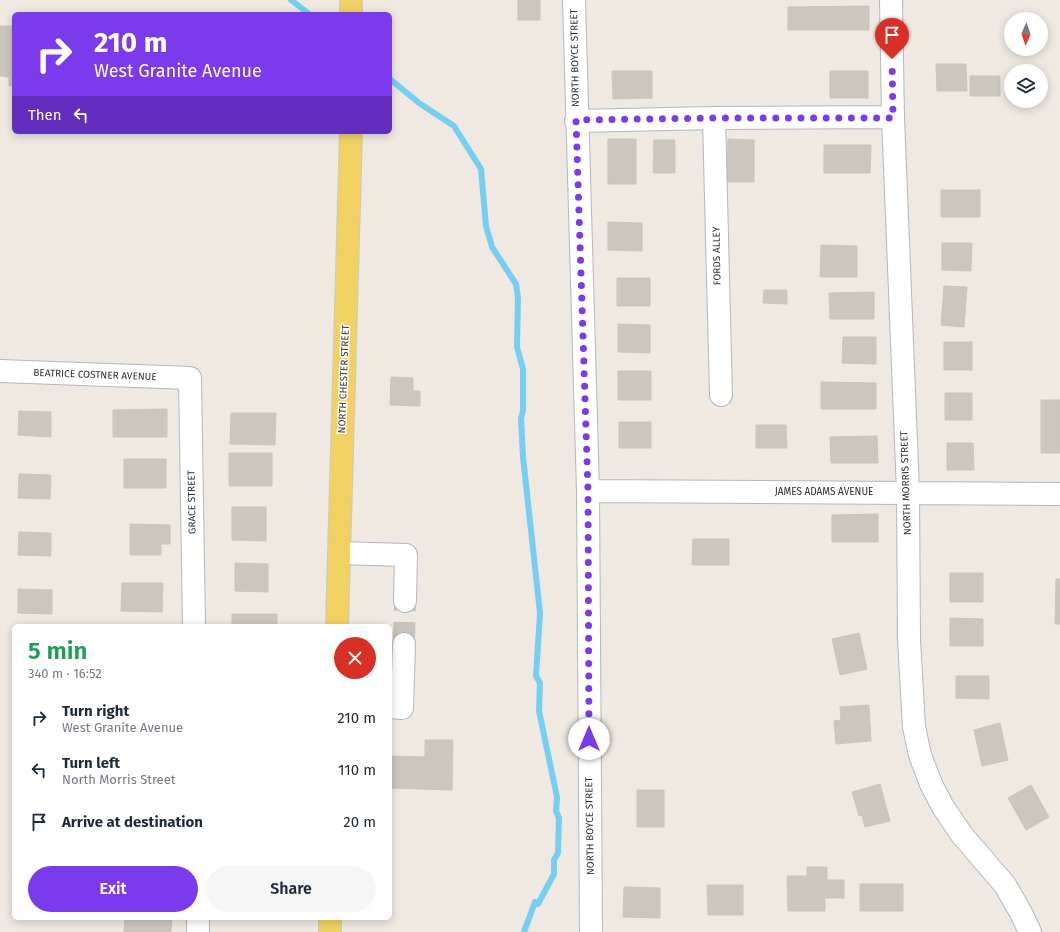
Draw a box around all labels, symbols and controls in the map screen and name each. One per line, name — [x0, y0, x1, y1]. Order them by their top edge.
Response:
street label: NORTH BOYCE STREET — [568, 8, 582, 107]
north arrow — [1004, 12, 1048, 56]
map controls — [1004, 12, 1048, 108]
pin — [875, 18, 909, 59]
icon: arrive — [881, 24, 903, 46]
text: 210 m — [94, 26, 168, 59]
icon: right — [28, 28, 80, 80]
text: West Granite Avenue — [94, 60, 262, 82]
button: layers — [1004, 64, 1048, 108]
icon: left — [70, 104, 92, 126]
text: Then — [28, 106, 62, 124]
street label: FORDS ALLEY — [710, 226, 724, 285]
street label: NORTH CHESTER STREET — [336, 324, 352, 433]
street label: BEATRICE COSTNER AVENUE — [33, 367, 157, 383]
street label: NORTH MORRIS STREET — [898, 430, 914, 535]
street label: GRACE STREET — [185, 469, 199, 534]
street label: JAMES ADAMS AVENUE — [775, 486, 873, 498]
text: 5 min — [28, 637, 88, 665]
button: close — [334, 637, 376, 679]
text: 340 m · 16:52 — [28, 666, 102, 681]
text: Turn right — [62, 702, 129, 720]
icon: right — [28, 707, 50, 729]
text: 210 m — [337, 709, 376, 727]
position arrow — [568, 718, 610, 760]
text: West Granite Avenue — [62, 720, 183, 735]
text: Turn left — [62, 754, 120, 772]
icon: left — [28, 759, 50, 781]
text: 110 m — [338, 761, 376, 779]
text: North Morris Street — [62, 772, 175, 787]
street label: NORTH BOYCE STREET — [583, 776, 597, 875]
icon: arrive — [28, 811, 50, 833]
text: Arrive at destination — [62, 813, 203, 831]
text: 20 m — [343, 813, 376, 831]
button: Exit — [28, 866, 198, 912]
button: Share — [206, 866, 376, 912]

